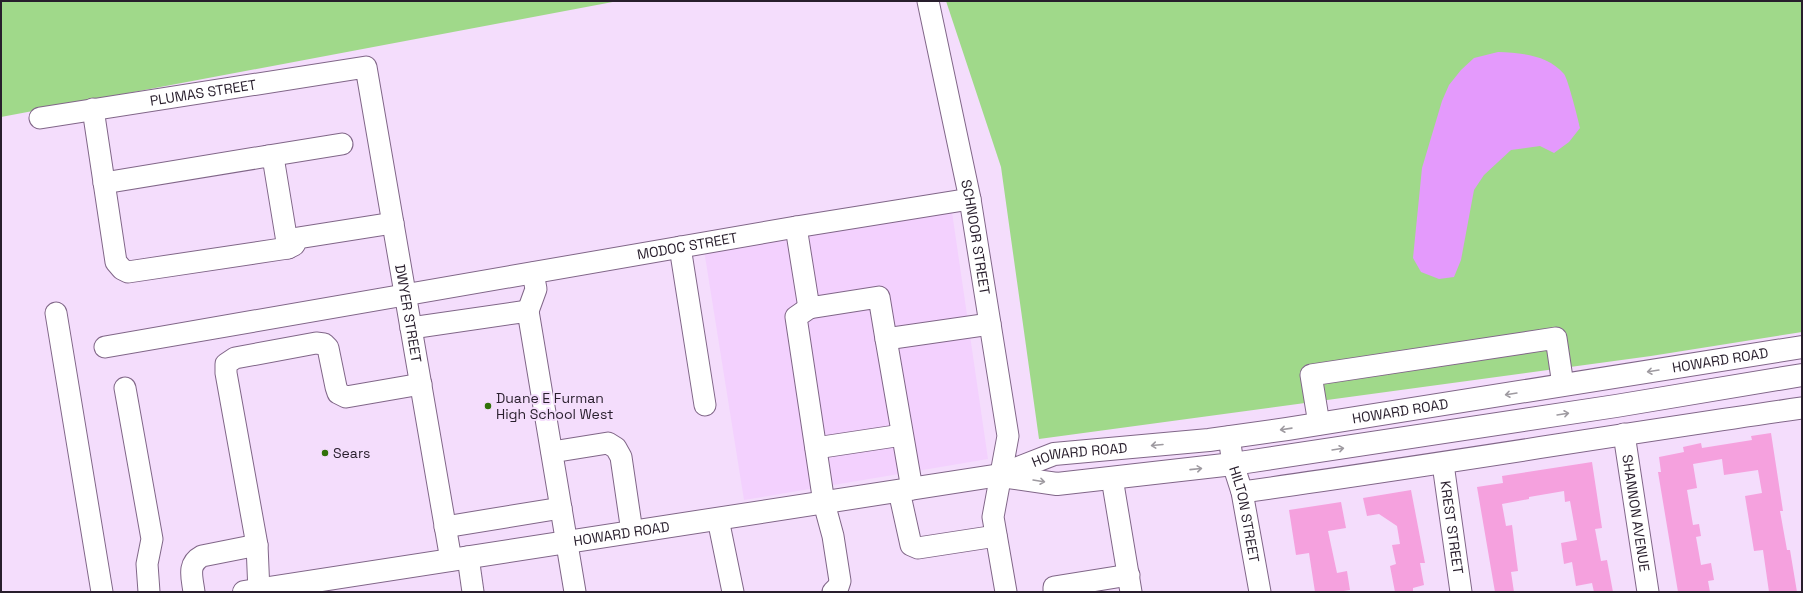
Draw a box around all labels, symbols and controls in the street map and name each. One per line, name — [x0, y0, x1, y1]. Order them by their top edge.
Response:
street label: PLUMAS STREET — [148, 75, 258, 110]
street label: SCHNOOR STREET — [957, 178, 994, 296]
street label: MODOC STREET — [636, 228, 739, 263]
street label: DWYER STREET — [391, 263, 426, 364]
street label: HOWARD ROAD — [1671, 344, 1770, 377]
one-way arrow — [1647, 367, 1660, 375]
place label: Duane E Furman High School West — [496, 389, 614, 423]
one-way arrow — [1505, 390, 1518, 398]
street label: HOWARD ROAD — [1351, 394, 1450, 427]
marker: Duane E Furman High School West — [483, 401, 493, 411]
one-way arrow — [1557, 410, 1570, 418]
one-way arrow — [1280, 425, 1293, 433]
street label: HOWARD ROAD — [1029, 438, 1128, 471]
one-way arrow — [1150, 441, 1163, 448]
place label: Sears — [333, 444, 370, 462]
one-way arrow — [1331, 444, 1344, 452]
marker: Sears — [320, 448, 330, 458]
street label: SHANNON AVENUE — [1618, 453, 1654, 573]
street label: HILTON STREET — [1225, 464, 1264, 564]
one-way arrow — [1189, 465, 1202, 472]
one-way arrow — [1032, 477, 1045, 485]
street label: KREST STREET — [1436, 479, 1467, 575]
street label: HOWARD ROAD — [572, 517, 671, 550]

